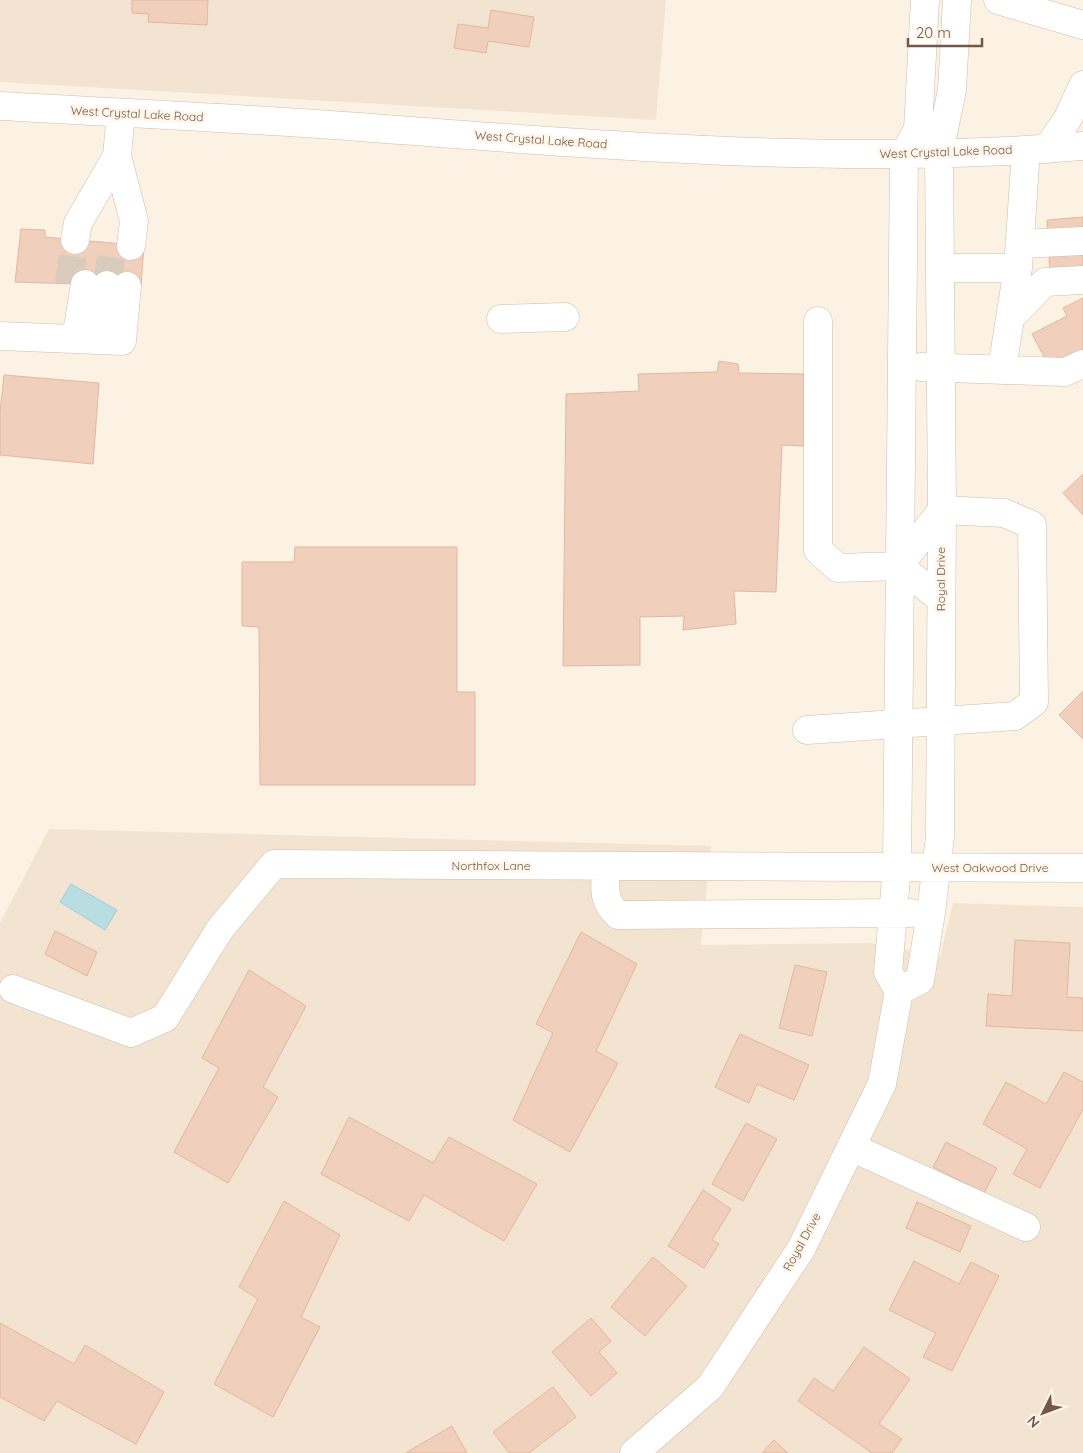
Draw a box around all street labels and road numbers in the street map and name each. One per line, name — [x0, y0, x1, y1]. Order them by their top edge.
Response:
street label: West Crystal Lake Road — [70, 103, 204, 124]
street label: West Crystal Lake Road — [474, 127, 608, 152]
street label: West Crystal Lake Road — [879, 142, 1013, 161]
street label: Royal Drive — [933, 547, 948, 611]
street label: Northfox Lane — [452, 858, 531, 873]
street label: West Oakwood Drive — [931, 860, 1049, 875]
street label: Royal Drive — [779, 1210, 824, 1273]

